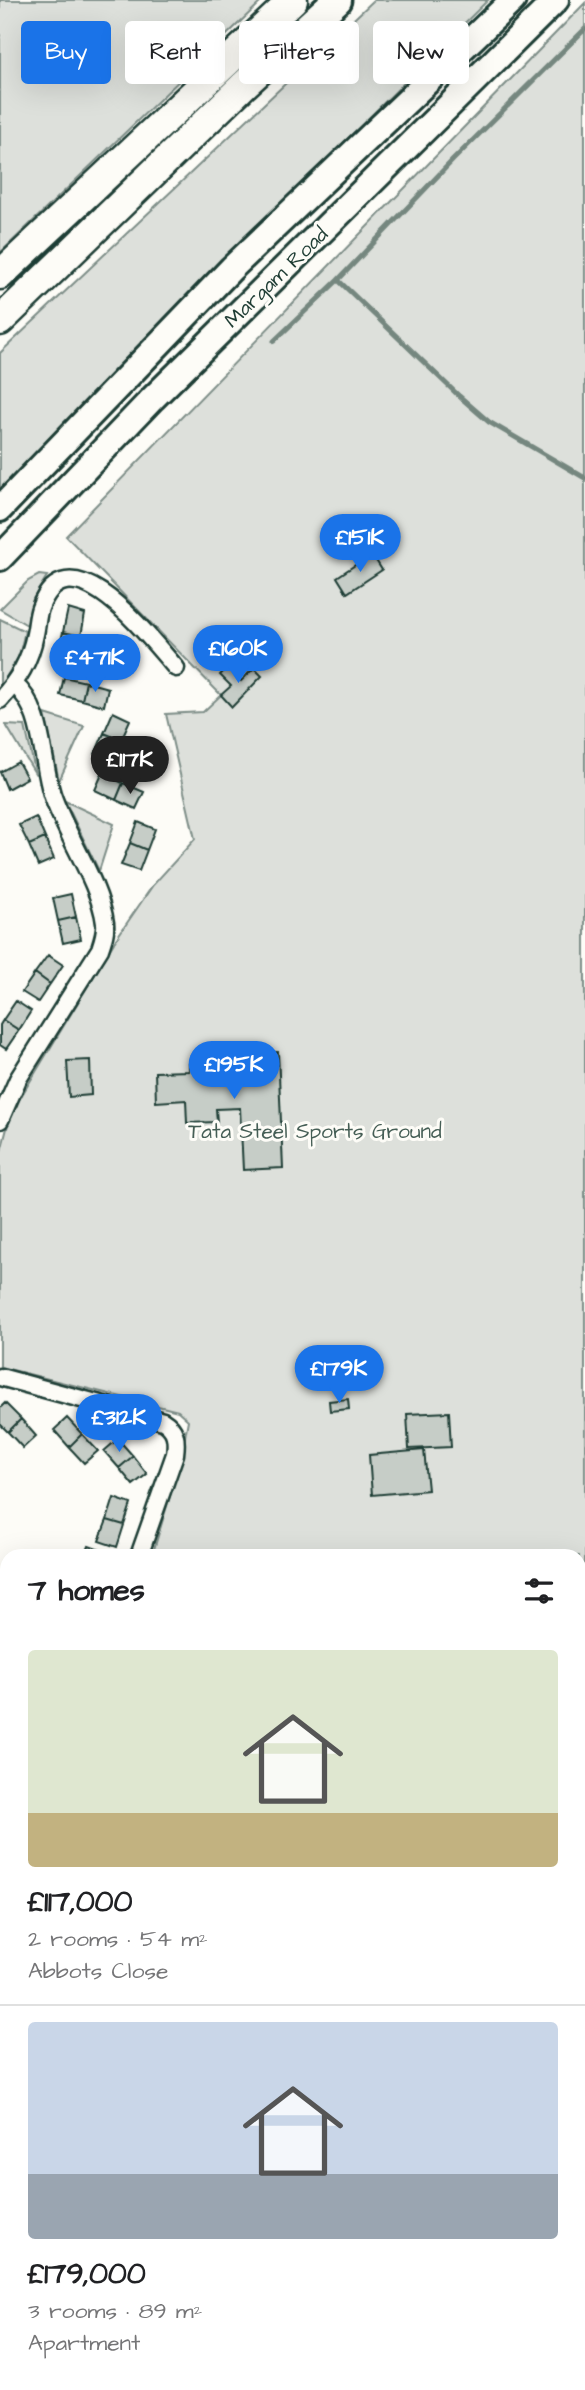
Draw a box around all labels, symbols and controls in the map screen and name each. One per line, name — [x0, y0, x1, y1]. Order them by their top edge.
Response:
chip: Buy — [21, 21, 111, 84]
chip: Rent — [125, 21, 225, 84]
chip: Filters — [239, 21, 359, 84]
chip: New — [373, 21, 469, 84]
street label: Margam Road — [218, 220, 336, 336]
pin: £151K — [311, 514, 409, 574]
text: £151K — [336, 521, 384, 553]
pin: £160K — [189, 626, 287, 685]
text: £160K — [209, 632, 267, 664]
pin: £471K — [46, 634, 144, 694]
text: £471K — [65, 641, 125, 673]
pin: £117K — [81, 736, 179, 796]
text: £117K — [107, 743, 153, 775]
pin: £195K — [185, 1042, 283, 1101]
text: £195K — [205, 1048, 263, 1080]
park label: Tata Steel Sports Ground — [188, 1117, 442, 1147]
pin: £179K — [290, 1346, 388, 1405]
text: £179K — [311, 1352, 367, 1384]
pin: £312K — [70, 1394, 168, 1454]
text: £312K — [92, 1401, 146, 1433]
text: 7 homes — [28, 1570, 145, 1612]
icon: filters — [520, 1572, 558, 1610]
icon: home — [230, 1696, 356, 1822]
text: £117,000 — [28, 1881, 132, 1923]
text: 2 rooms · 54 m² — [28, 1923, 208, 1955]
text: Abbots Close — [28, 1955, 168, 1987]
icon: home — [230, 2068, 356, 2194]
text: £179,000 — [28, 2253, 146, 2295]
text: 3 rooms · 89 m² — [28, 2295, 202, 2327]
text: Apartment — [28, 2327, 140, 2359]

